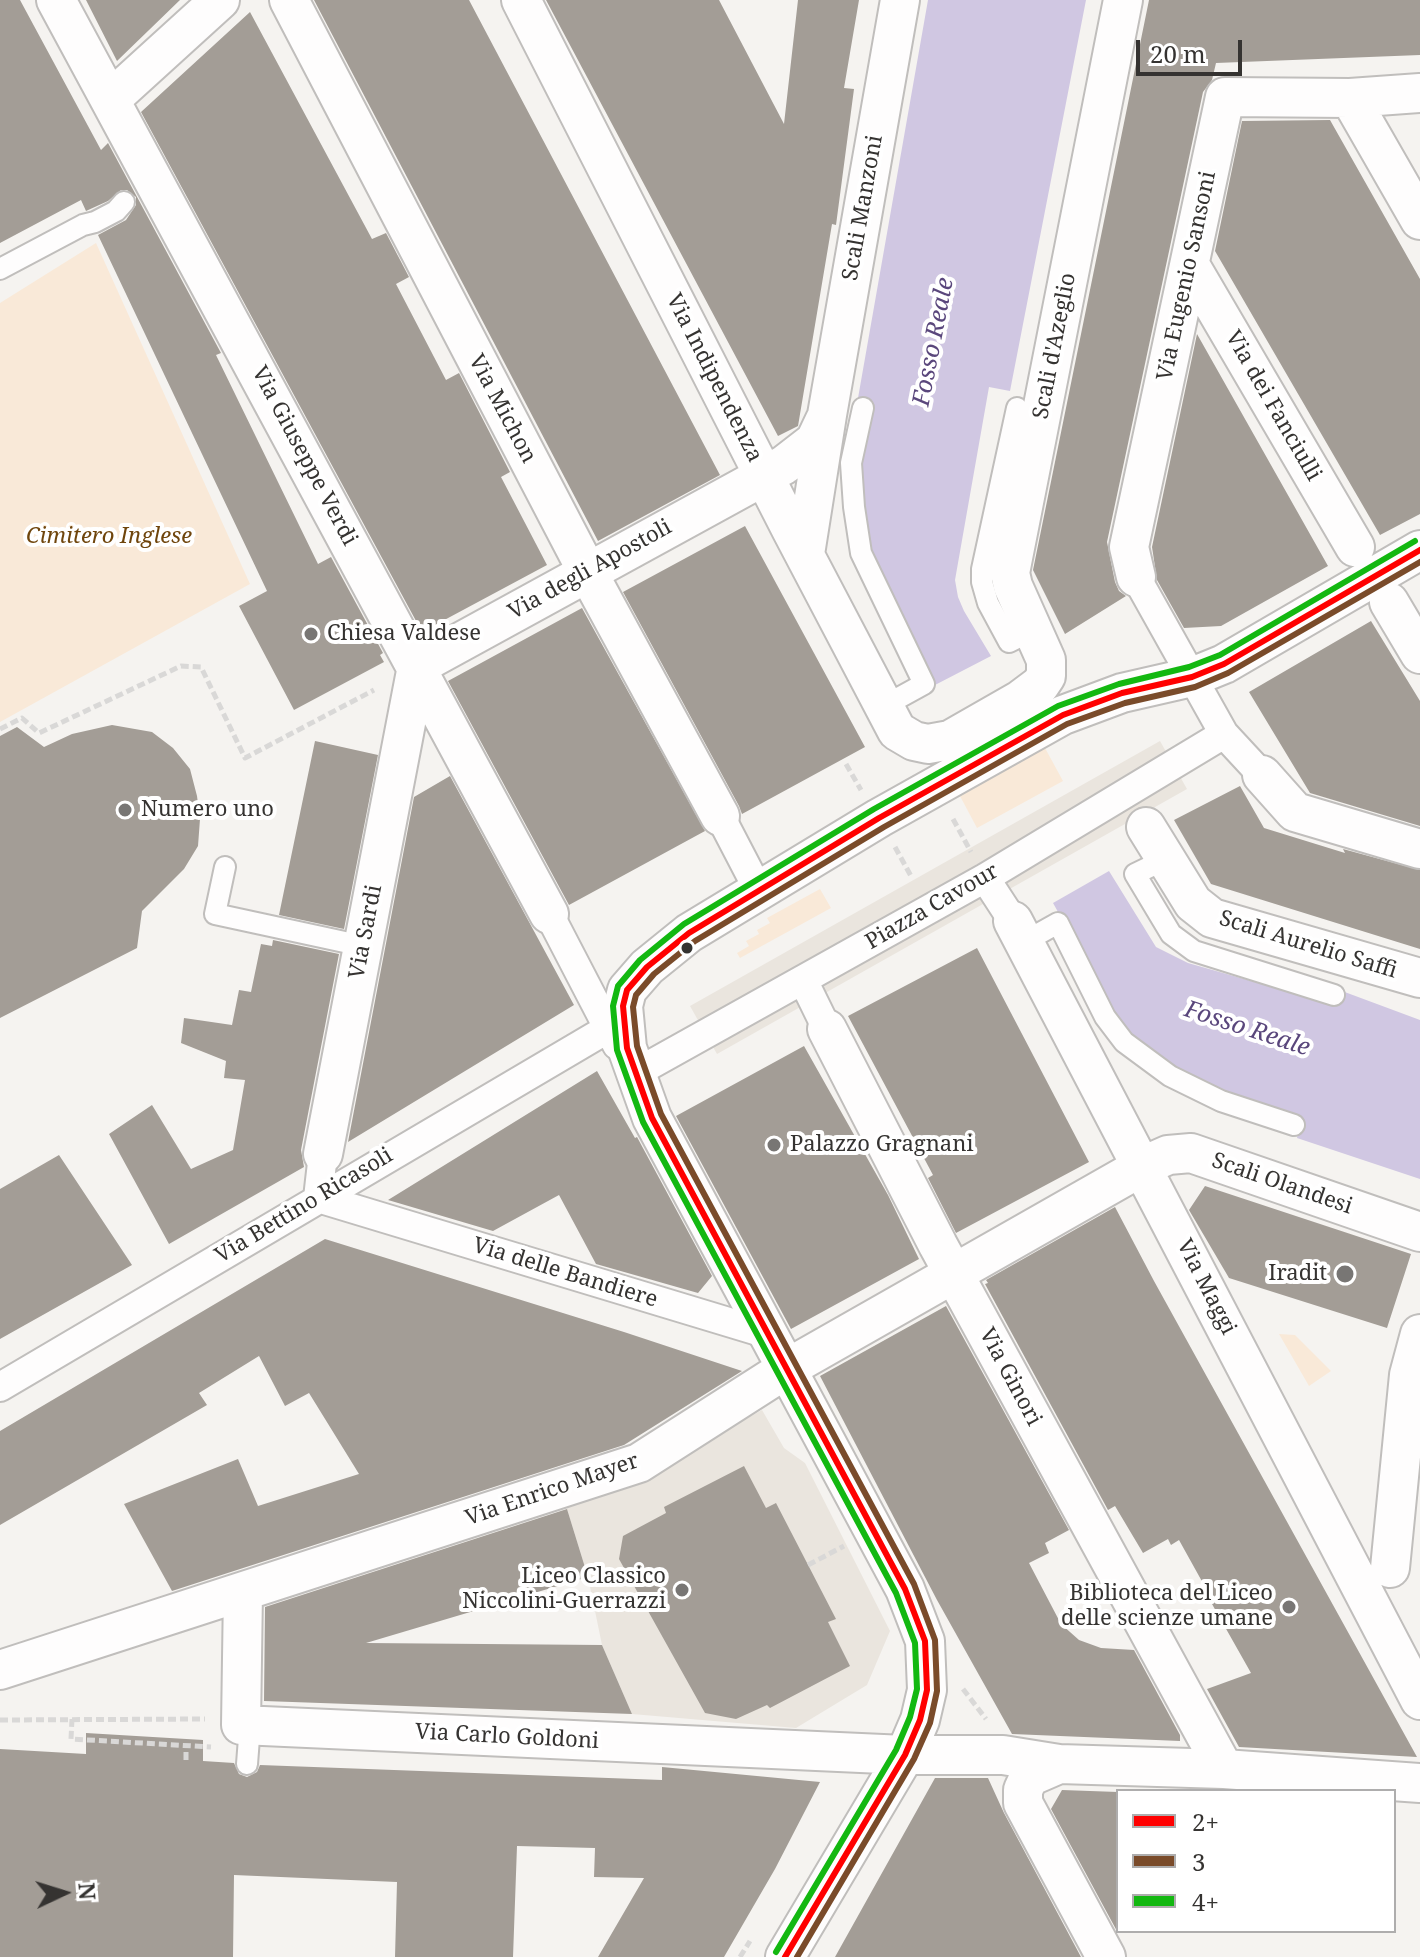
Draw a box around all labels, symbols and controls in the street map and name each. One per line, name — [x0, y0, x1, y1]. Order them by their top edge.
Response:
scale bar — [1140, 24, 1246, 74]
text: 20 m — [1150, 37, 1206, 70]
street label: Scali Manzoni — [837, 133, 889, 283]
street label: Via Eugenio Sansoni — [1152, 169, 1222, 383]
street label: Scali d'Azeglio — [1028, 271, 1082, 421]
water label: Fosso Reale — [907, 275, 961, 409]
street label: Via Indipendenza — [660, 289, 768, 467]
street label: Via dei Fanciulli — [1219, 326, 1327, 486]
street label: Via Michon — [462, 350, 542, 468]
street label: Via Giuseppe Verdi — [246, 362, 362, 550]
street label: Via degli Apostoli — [504, 514, 676, 626]
park label: Cimitero Inglese — [26, 524, 192, 550]
place label: Chiesa Valdese — [327, 621, 481, 647]
marker: Chiesa Valdese — [302, 625, 320, 643]
place label: Numero uno — [141, 797, 274, 823]
marker: Numero uno — [116, 801, 134, 819]
street label: Piazza Cavour — [861, 858, 1003, 956]
street label: Via Sardi — [344, 883, 388, 981]
street label: Scali Aurelio Saffi — [1216, 905, 1400, 985]
unlabelled marker — [679, 940, 695, 956]
water label: Fosso Reale — [1181, 995, 1313, 1063]
place label: Palazzo Gragnani — [790, 1132, 973, 1158]
marker: Palazzo Gragnani — [765, 1136, 783, 1154]
street label: Via Bettino Ricasoli — [210, 1143, 398, 1269]
street label: Scali Olandesi — [1208, 1148, 1356, 1220]
street label: Via delle Bandiere — [469, 1232, 661, 1314]
street label: Via Maggi — [1171, 1235, 1241, 1339]
place label: Iradit — [1268, 1261, 1327, 1287]
marker: Iradit — [1334, 1263, 1356, 1285]
street label: Via Ginori — [973, 1324, 1047, 1430]
street label: Via Enrico Mayer — [462, 1448, 642, 1532]
place label: Liceo Classico Niccolini-Guerrazzi — [462, 1564, 666, 1616]
marker: Liceo Classico Niccolini-Guerrazzi — [673, 1581, 691, 1599]
place label: Biblioteca del Liceo delle scienze umane — [1061, 1581, 1273, 1632]
marker: Biblioteca del Liceo delle scienze umane — [1280, 1598, 1298, 1616]
street label: Via Carlo Goldoni — [414, 1719, 600, 1755]
legend — [1116, 1789, 1396, 1933]
text: 2+ — [1192, 1805, 1219, 1838]
text: 3 — [1192, 1845, 1205, 1878]
north arrow — [24, 1853, 104, 1933]
text: N — [72, 1882, 104, 1901]
text: 4+ — [1192, 1885, 1219, 1918]

